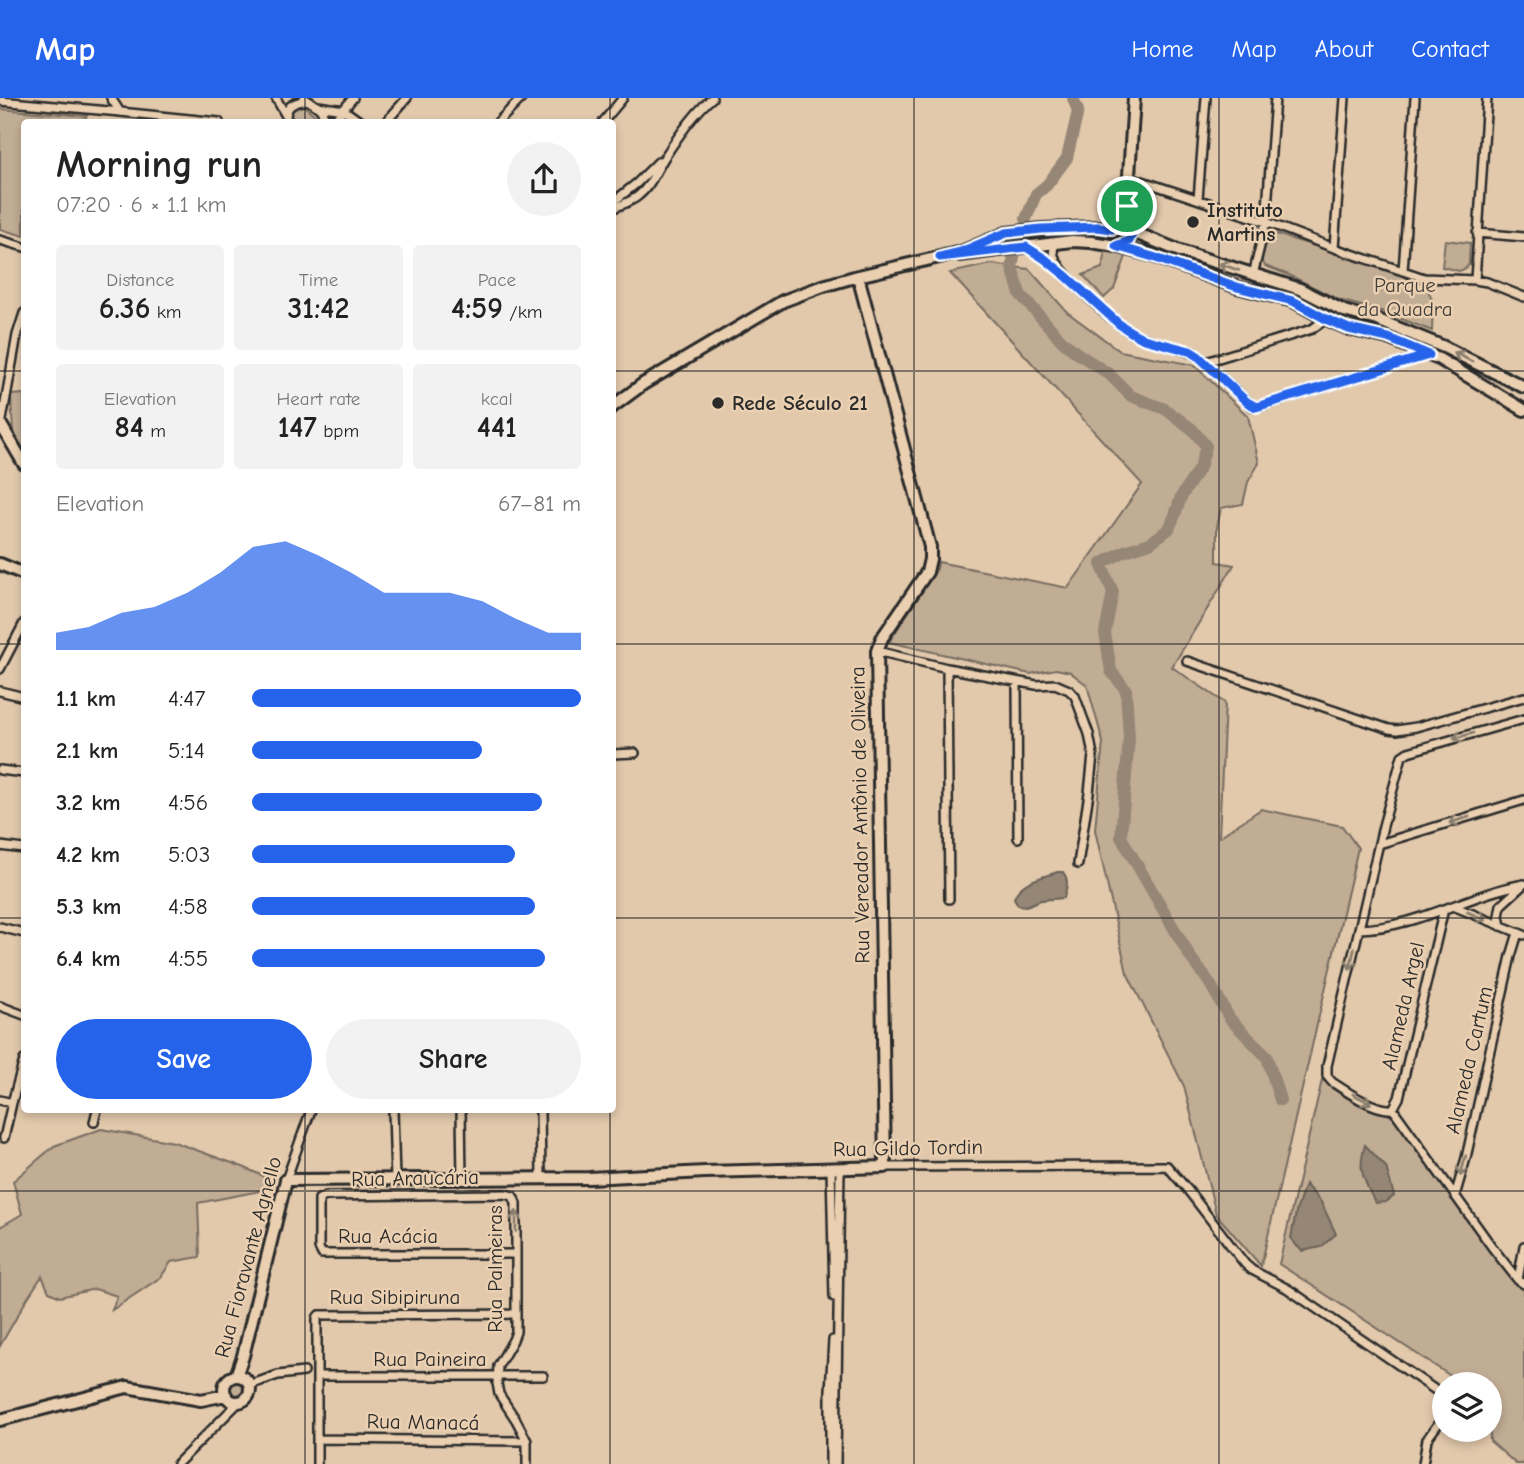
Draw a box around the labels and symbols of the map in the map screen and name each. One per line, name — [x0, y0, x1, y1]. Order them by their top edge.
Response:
pin — [1097, 176, 1157, 236]
place label: Instituto Martins — [1207, 198, 1283, 246]
marker: Instituto Martins — [1185, 214, 1201, 230]
one-way arrow — [1218, 260, 1240, 272]
park label: Parque da Quadra — [1357, 273, 1453, 321]
one-way arrow — [1453, 349, 1474, 363]
place label: Rede Século 21 — [732, 391, 868, 415]
marker: Rede Século 21 — [710, 395, 726, 411]
street label: Rua Vereador Antônio de Oliveira — [845, 666, 875, 964]
one-way arrow — [1452, 731, 1474, 744]
one-way arrow — [1448, 815, 1470, 827]
one-way arrow — [1466, 910, 1487, 923]
street label: Alameda Argel — [1377, 940, 1429, 1072]
one-way arrow — [1345, 947, 1359, 970]
street label: Alameda Cartum — [1440, 984, 1498, 1136]
one-way arrow — [1351, 1092, 1371, 1106]
street label: Rua Gildo Tordin — [833, 1135, 983, 1161]
street label: Rua Fioravante Agnello — [210, 1154, 286, 1360]
one-way arrow — [1456, 1154, 1469, 1177]
street label: Rua Araucária — [351, 1165, 479, 1191]
street label: Rua Palmeiras — [483, 1205, 507, 1333]
one-way arrow — [509, 1210, 523, 1233]
street label: Rua Acácia — [338, 1224, 438, 1248]
street label: Rua Sibipiruna — [330, 1285, 460, 1309]
street label: Rua Paineira — [373, 1347, 487, 1371]
street label: Rua Manacá — [366, 1409, 480, 1435]

